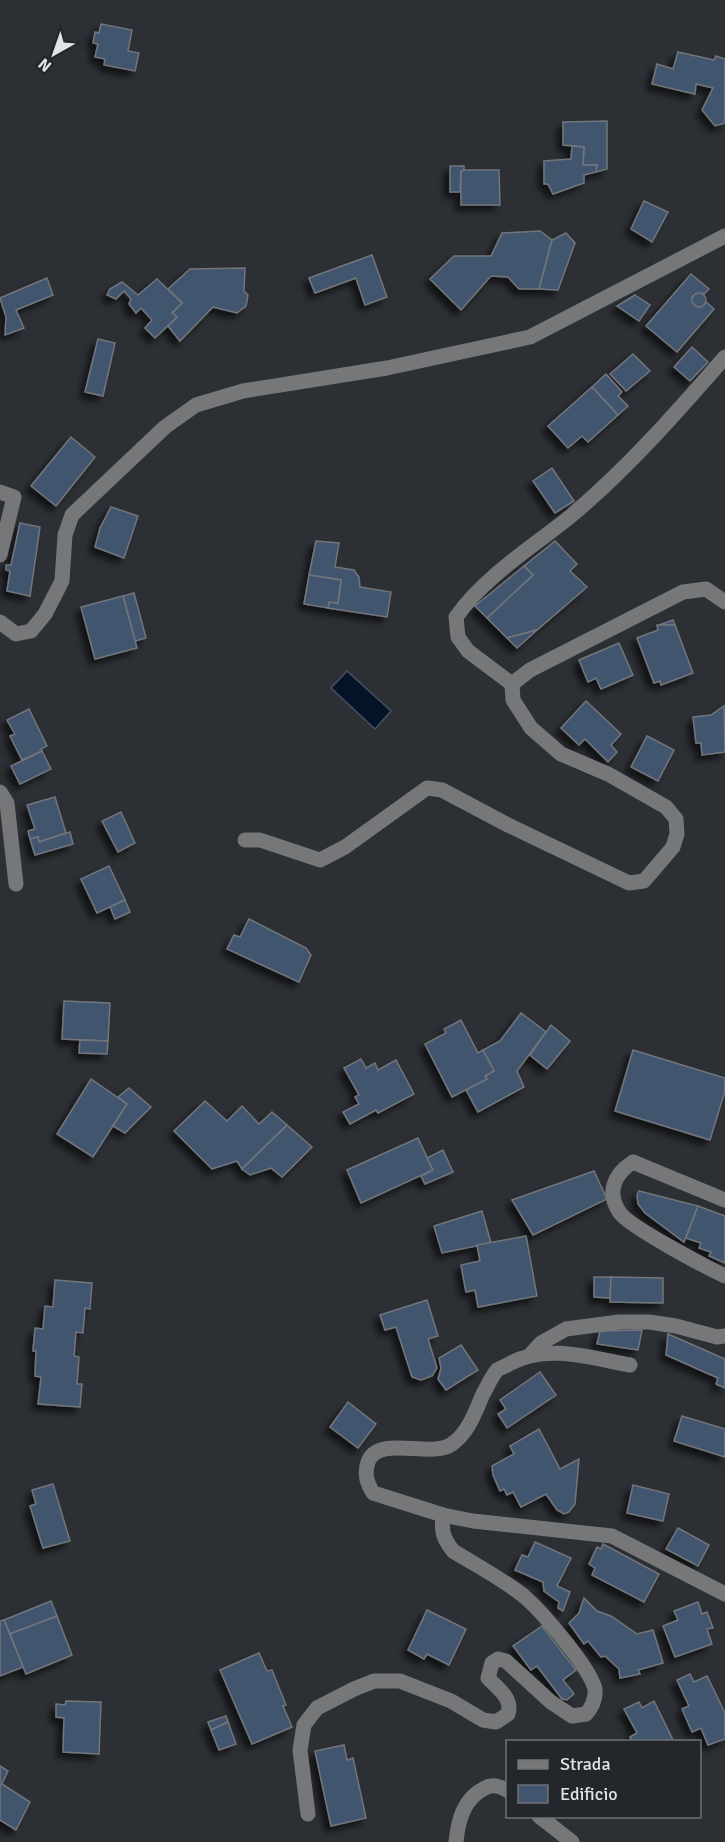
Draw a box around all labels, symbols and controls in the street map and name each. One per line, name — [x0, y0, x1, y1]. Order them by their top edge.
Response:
north arrow — [24, 24, 84, 84]
text: N — [34, 53, 56, 76]
legend — [506, 1740, 701, 1818]
text: Strada — [560, 1753, 611, 1775]
text: Edificio — [560, 1783, 618, 1805]

